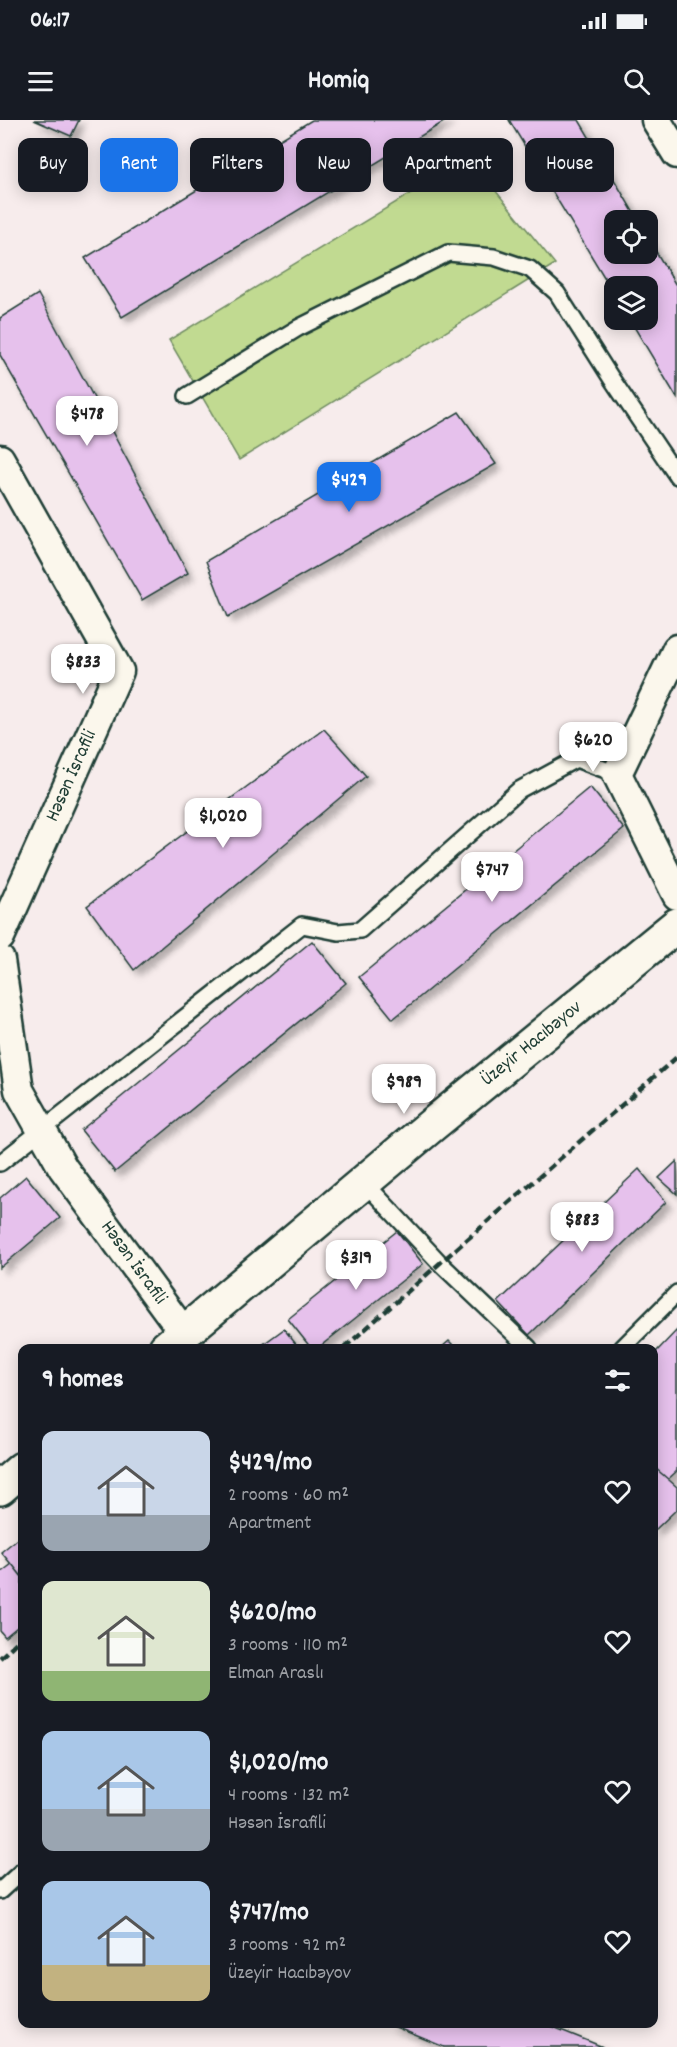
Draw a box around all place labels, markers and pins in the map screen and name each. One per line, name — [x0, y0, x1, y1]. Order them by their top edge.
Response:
pin: $478 — [51, 396, 123, 447]
pin: $429 — [313, 462, 385, 513]
pin: $833 — [47, 644, 119, 695]
pin: $620 — [557, 722, 629, 773]
pin: $1,020 — [174, 798, 272, 849]
pin: $747 — [456, 852, 528, 903]
pin: $989 — [368, 1064, 440, 1115]
pin: $883 — [546, 1202, 618, 1253]
pin: $319 — [320, 1240, 392, 1291]

